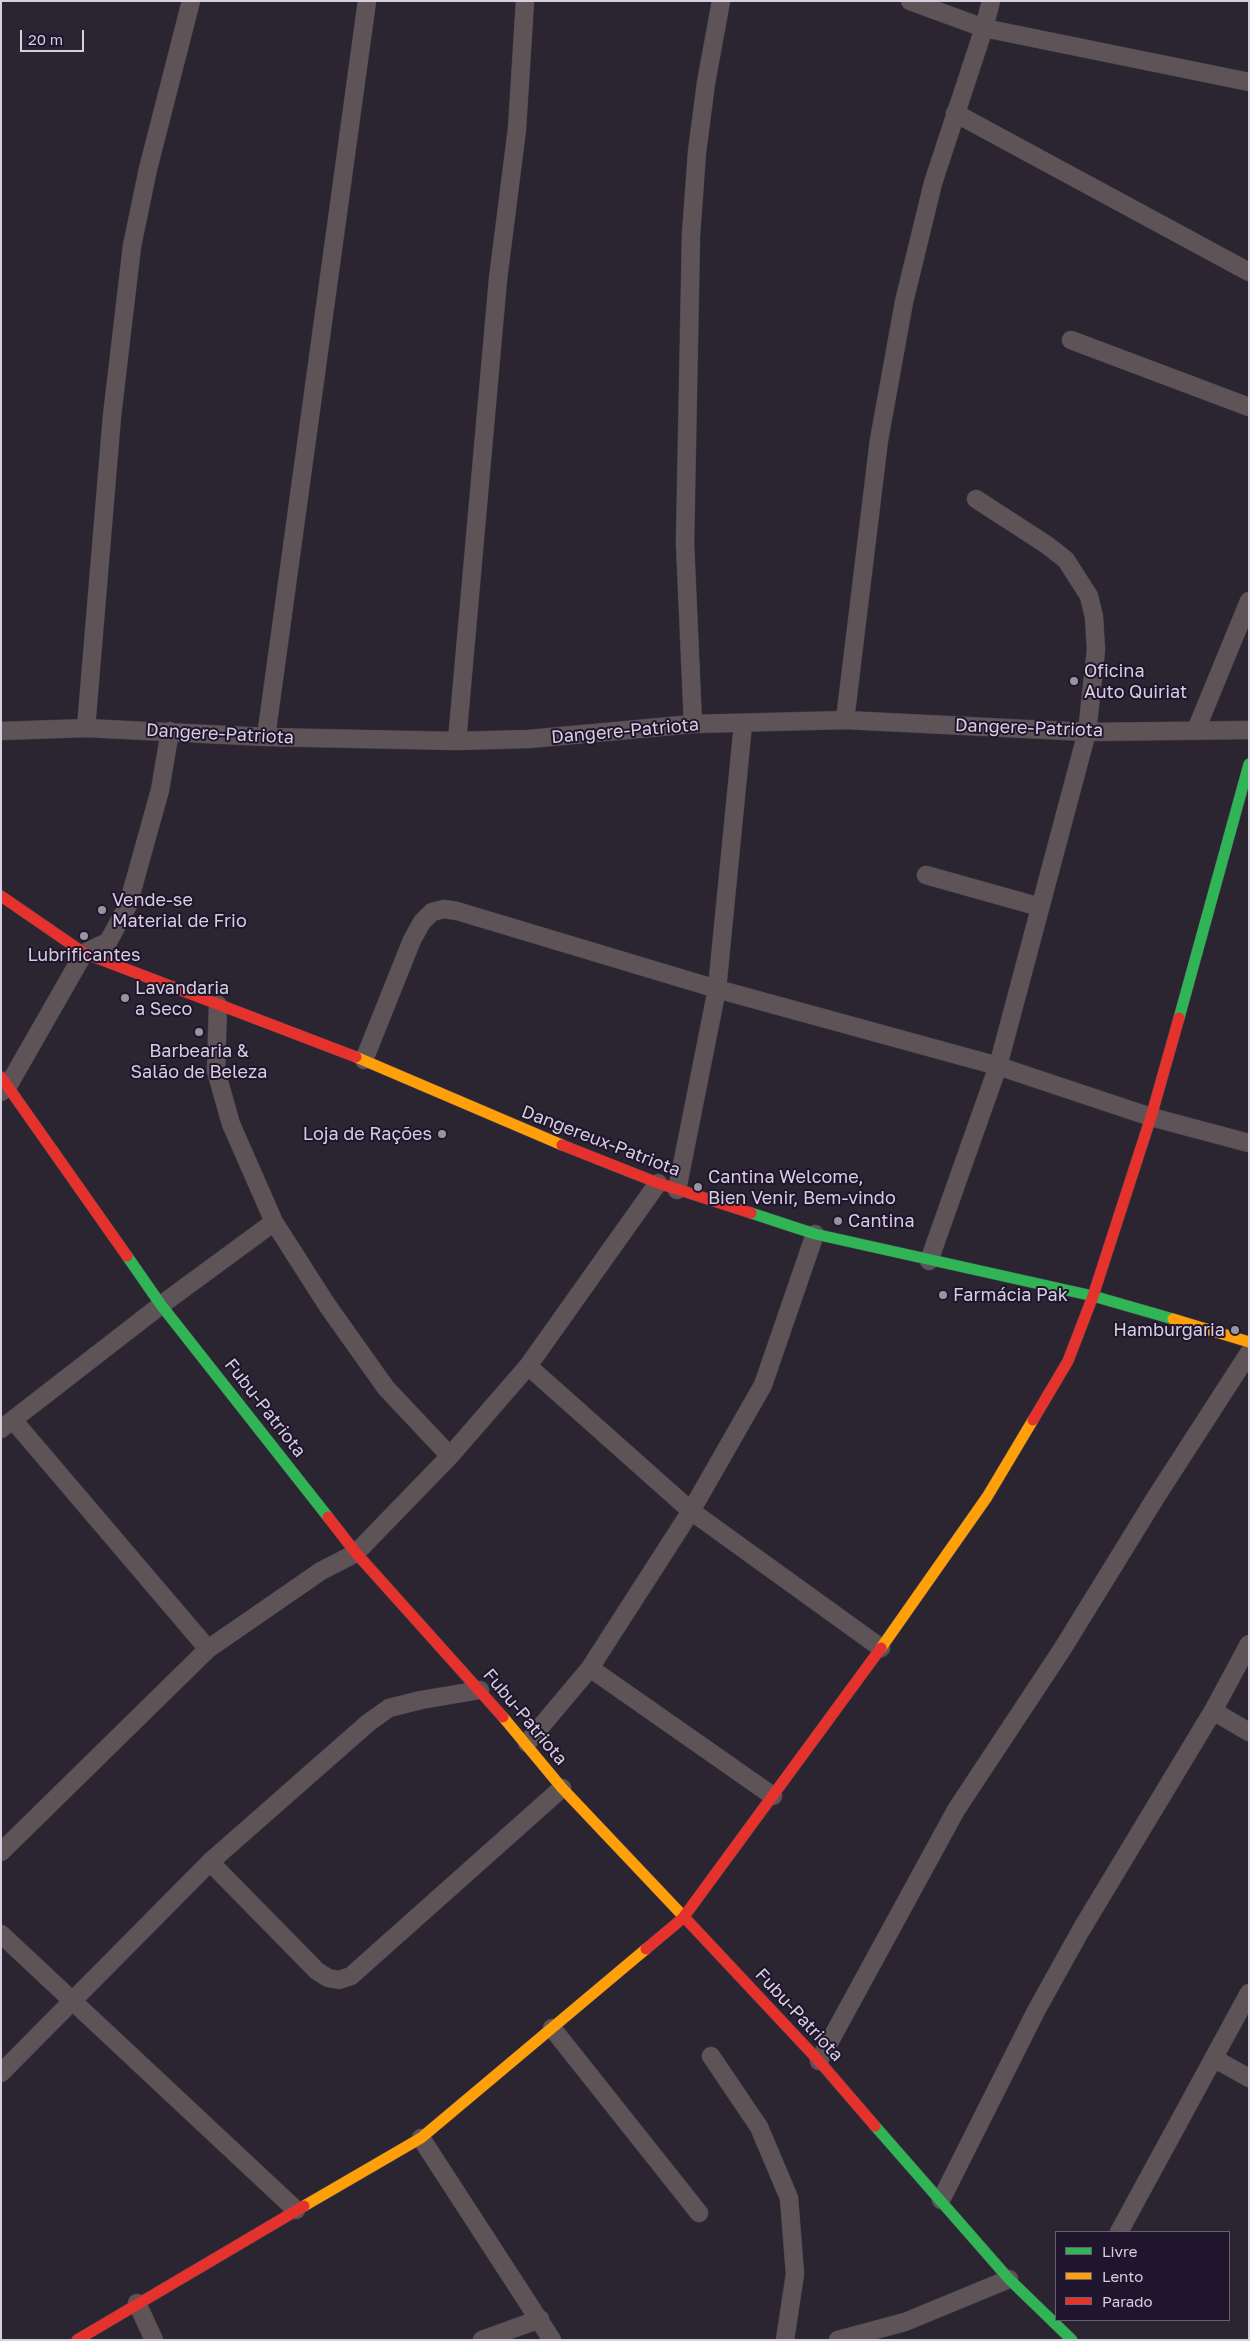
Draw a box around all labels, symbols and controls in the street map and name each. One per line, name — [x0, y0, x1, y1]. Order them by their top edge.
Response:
scale bar — [22, 20, 86, 52]
text: 20 m — [28, 30, 63, 48]
place label: Oficina Auto Quiriat — [1084, 660, 1187, 702]
marker: Oficina Auto Quiriat — [1068, 675, 1080, 687]
street label: Dangere-Patriota — [550, 714, 700, 748]
street label: Dangere-Patriota — [955, 715, 1103, 741]
street label: Dangere-Patriota — [145, 719, 295, 749]
place label: Vende-se Material de Frio — [112, 889, 247, 932]
marker: Vende-se Material de Frio — [96, 904, 108, 916]
marker: Lubrificantes — [78, 930, 90, 942]
place label: Lubrificantes — [27, 944, 141, 966]
place label: Lavandaria a Seco — [135, 977, 229, 1020]
marker: Lavandaria a Seco — [119, 992, 131, 1004]
marker: Barbearia & Salão de Beleza — [193, 1026, 205, 1038]
place label: Barbearia & Salão de Beleza — [131, 1040, 267, 1082]
street label: Dangereux-Patriota — [519, 1101, 683, 1181]
place label: Loja de Rações — [303, 1123, 432, 1145]
marker: Loja de Rações — [436, 1128, 448, 1140]
place label: Cantina Welcome, Bien Venir, Bem-vindo — [708, 1166, 896, 1208]
marker: Cantina Welcome, Bien Venir, Bem-vindo — [692, 1181, 704, 1193]
place label: Cantina — [848, 1210, 915, 1232]
marker: Cantina — [832, 1215, 844, 1227]
place label: Farmácia Pak — [953, 1284, 1068, 1306]
marker: Farmácia Pak — [937, 1289, 949, 1301]
place label: Hamburgaria — [1113, 1319, 1225, 1341]
marker: Hamburgaria — [1229, 1324, 1241, 1336]
street label: Fubu-Patriota — [220, 1354, 310, 1462]
street label: Fubu-Patriota — [478, 1664, 572, 1770]
street label: Fubu-Patriota — [750, 1964, 848, 2066]
legend — [1055, 2231, 1230, 2321]
text: Livre — [1102, 2242, 1137, 2260]
text: Lento — [1102, 2267, 1143, 2285]
text: Parado — [1102, 2292, 1153, 2310]

